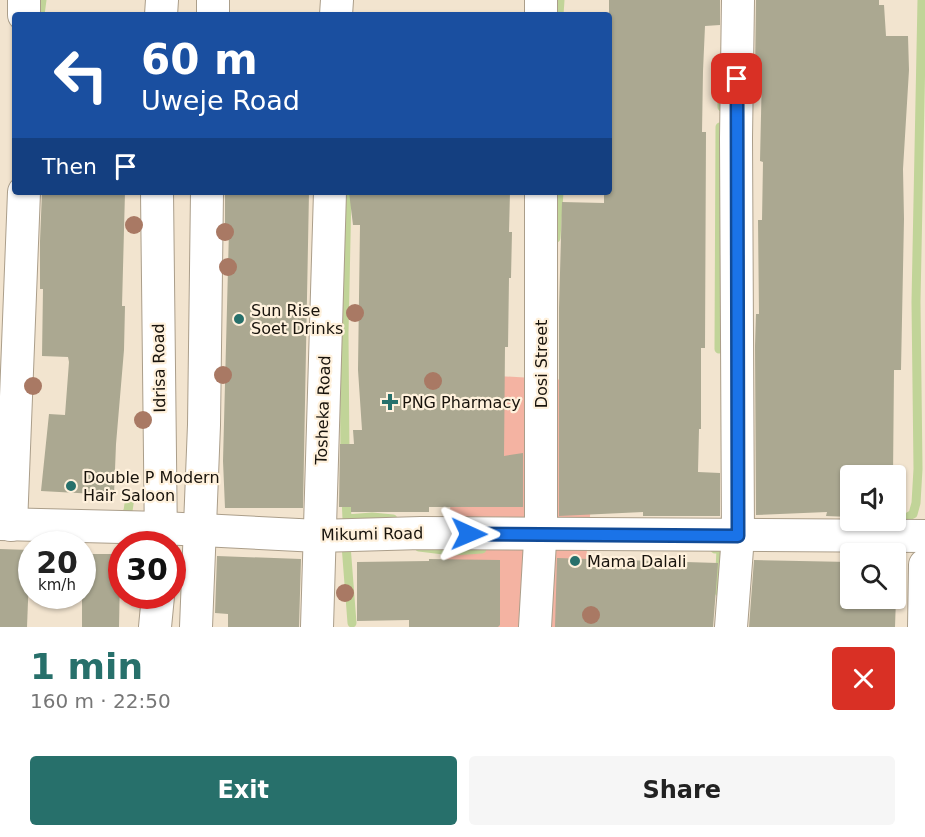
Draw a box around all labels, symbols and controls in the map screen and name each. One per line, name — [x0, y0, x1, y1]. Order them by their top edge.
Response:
text: 60 m — [141, 35, 258, 84]
icon: left — [42, 36, 120, 114]
pin — [711, 53, 762, 104]
icon: arrive — [720, 62, 753, 95]
text: Uweje Road — [141, 85, 300, 116]
icon: arrive — [109, 150, 142, 183]
text: Then — [42, 154, 97, 179]
place label: Sun Rise Soet Drinks — [251, 301, 343, 338]
marker: Sun Rise Soet Drinks — [232, 312, 246, 326]
street label: Dosi Street — [532, 320, 551, 408]
street label: Idrisa Road — [149, 323, 169, 413]
street label: Tosheka Road — [312, 355, 334, 466]
place label: PNG Pharmacy — [402, 393, 521, 412]
marker: PNG Pharmacy — [383, 395, 397, 409]
map controls — [840, 465, 906, 609]
button: sound — [840, 465, 906, 531]
place label: Double P Modern Hair Saloon — [83, 468, 220, 505]
marker: Double P Modern Hair Saloon — [64, 479, 78, 493]
position arrow — [437, 502, 501, 566]
street label: Mikumi Road — [321, 524, 423, 544]
speed limit sign: 30 — [108, 531, 186, 609]
button: search — [840, 543, 906, 609]
text: 20 — [36, 545, 78, 580]
place label: Mama Dalali — [587, 552, 686, 571]
marker: Mama Dalali — [568, 554, 582, 568]
text: km/h — [38, 576, 76, 594]
text: 1 min — [30, 646, 143, 687]
button: close — [832, 647, 895, 710]
text: 160 m · 22:50 — [30, 689, 171, 713]
button: Exit — [30, 756, 457, 825]
button: Share — [469, 756, 895, 825]

